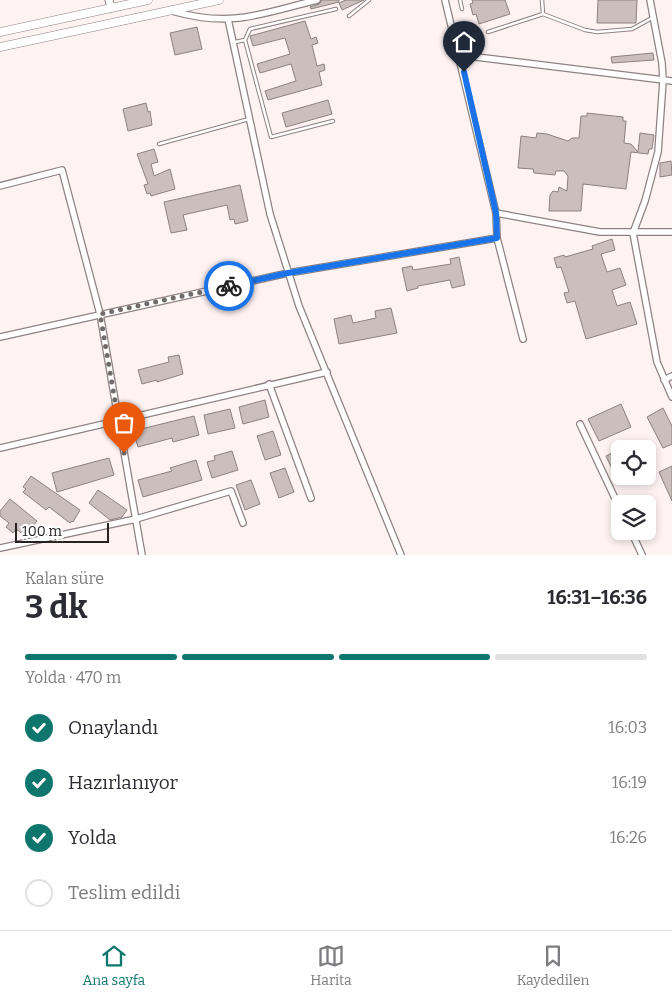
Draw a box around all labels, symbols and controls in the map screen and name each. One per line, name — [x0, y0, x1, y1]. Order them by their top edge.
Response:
pin — [443, 21, 485, 72]
icon: home — [450, 28, 478, 56]
courier — [204, 261, 254, 311]
icon: bike — [215, 272, 243, 300]
pin — [103, 402, 145, 453]
icon: bag — [110, 409, 138, 437]
map controls — [611, 440, 656, 540]
button: locate — [611, 440, 656, 485]
button: layers — [611, 495, 656, 540]
scale bar — [15, 520, 109, 543]
text: 100 m — [22, 523, 62, 540]
text: Kalan süre — [25, 569, 104, 588]
text: 16:31–16:36 — [547, 586, 647, 609]
text: 3 dk — [25, 588, 88, 626]
text: Yolda · 470 m — [25, 668, 121, 687]
icon: check — [25, 714, 53, 742]
text: Onaylandı — [68, 716, 158, 739]
text: 16:03 — [608, 718, 647, 737]
icon: check — [25, 769, 53, 797]
text: Hazırlanıyor — [68, 771, 178, 794]
text: 16:19 — [612, 773, 647, 792]
icon: check — [25, 824, 53, 852]
text: Yolda — [68, 826, 117, 849]
text: 16:26 — [610, 828, 647, 847]
text: Teslim edildi — [68, 881, 180, 904]
tab: Ana sayfa — [83, 942, 145, 989]
tab: Harita — [310, 942, 352, 989]
tab: Kaydedilen — [517, 942, 589, 989]

